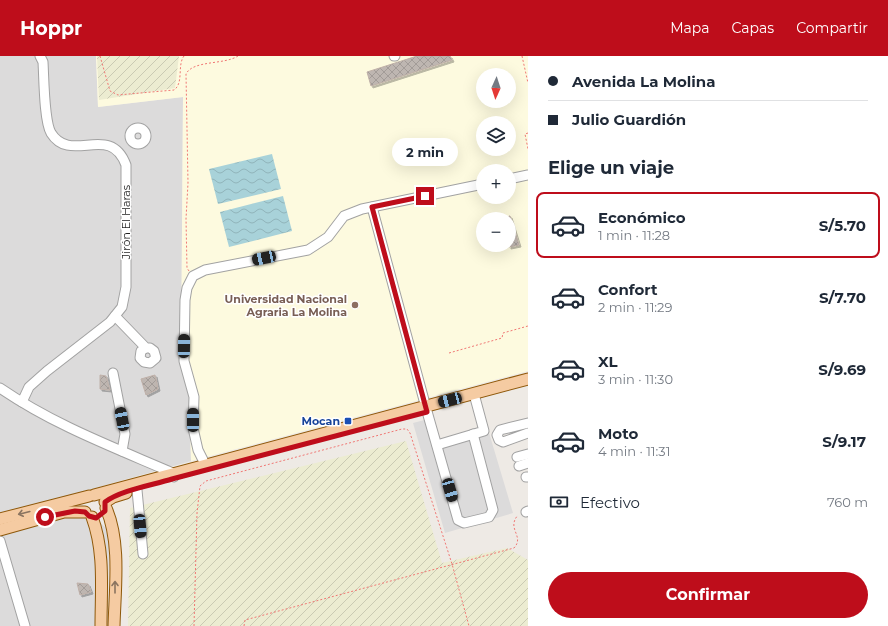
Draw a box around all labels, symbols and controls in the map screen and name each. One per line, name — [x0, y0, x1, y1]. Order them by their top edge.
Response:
text: Hoppr — [20, 17, 82, 40]
text: Mapa — [670, 19, 710, 37]
text: Capas — [732, 19, 774, 37]
text: Compartir — [796, 19, 868, 37]
north arrow — [476, 68, 516, 108]
map controls — [476, 68, 516, 252]
text: Avenida La Molina — [572, 72, 715, 91]
text: Julio Guardión — [572, 110, 686, 129]
button: layers — [476, 116, 516, 156]
callout: 2 min — [392, 138, 458, 166]
text: 2 min — [406, 144, 444, 160]
text: Elige un viaje — [548, 157, 674, 179]
button: + — [476, 164, 516, 204]
street label: Jirón El Haras — [119, 184, 133, 260]
route end — [416, 187, 434, 205]
icon: car — [550, 207, 586, 243]
text: Económico — [598, 208, 686, 227]
button: − — [476, 212, 516, 252]
text: S/5.70 — [819, 216, 866, 235]
text: 1 min · 11:28 — [598, 227, 670, 243]
car — [251, 250, 277, 266]
icon: car — [550, 279, 586, 315]
text: Confort — [598, 280, 658, 299]
text: S/7.70 — [819, 288, 866, 307]
place label: Universidad Nacional Agraria La Molina — [225, 292, 347, 319]
text: 2 min · 11:29 — [598, 299, 672, 315]
marker: Universidad Nacional Agraria La Molina — [350, 300, 360, 310]
car — [178, 334, 190, 358]
icon: car — [550, 351, 586, 387]
text: XL — [598, 352, 617, 371]
text: S/9.69 — [818, 360, 866, 379]
text: 3 min · 11:30 — [598, 371, 673, 387]
car — [437, 391, 463, 409]
car — [114, 406, 130, 432]
car — [187, 408, 199, 432]
place label: Mocan — [301, 414, 340, 428]
marker: Mocan — [343, 416, 353, 426]
icon: car — [550, 423, 586, 459]
text: Moto — [598, 424, 638, 443]
text: S/9.17 — [822, 432, 866, 451]
text: 4 min · 11:31 — [598, 443, 670, 459]
car — [441, 477, 459, 503]
icon: cash — [548, 491, 570, 513]
text: Efectivo — [580, 493, 640, 512]
text: 760 m — [827, 494, 868, 510]
route start — [36, 508, 54, 526]
one-way arrow — [17, 510, 30, 517]
car — [133, 514, 147, 538]
button: Confirmar — [548, 572, 868, 618]
one-way arrow — [111, 581, 119, 594]

